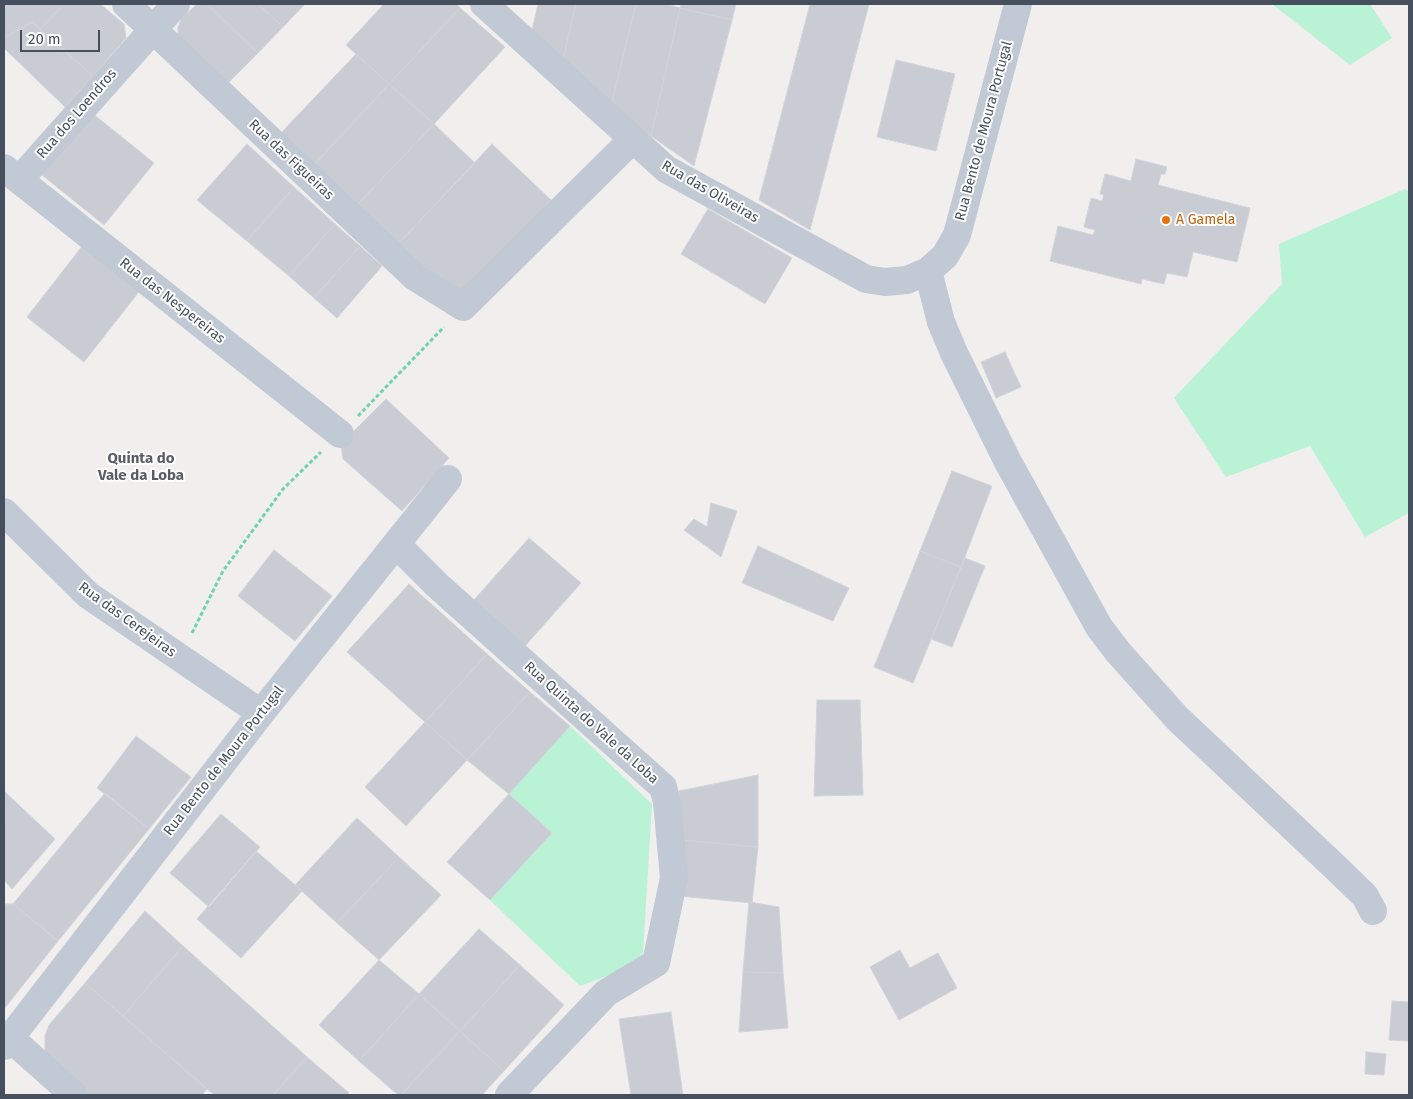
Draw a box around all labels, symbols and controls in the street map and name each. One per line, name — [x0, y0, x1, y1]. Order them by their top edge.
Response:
scale bar — [22, 20, 102, 52]
text: 20 m — [28, 30, 61, 48]
street label: Rua Bento de Moura Portugal — [952, 39, 1016, 223]
street label: Rua dos Loendros — [33, 66, 121, 162]
street label: Rua das Figueiras — [245, 116, 337, 204]
street label: Rua das Oliveiras — [659, 157, 761, 227]
place label: A Gamela — [1176, 212, 1235, 228]
marker: A Gamela — [1160, 214, 1172, 226]
street label: Rua das Nespereiras — [116, 255, 228, 347]
district label: Quinta do Vale da Loba — [98, 450, 184, 485]
street label: Rua das Cerejeiras — [75, 579, 179, 661]
street label: Rua Quinta do Vale da Loba — [520, 658, 662, 788]
street label: Rua Bento de Moura Portugal — [160, 683, 288, 839]

